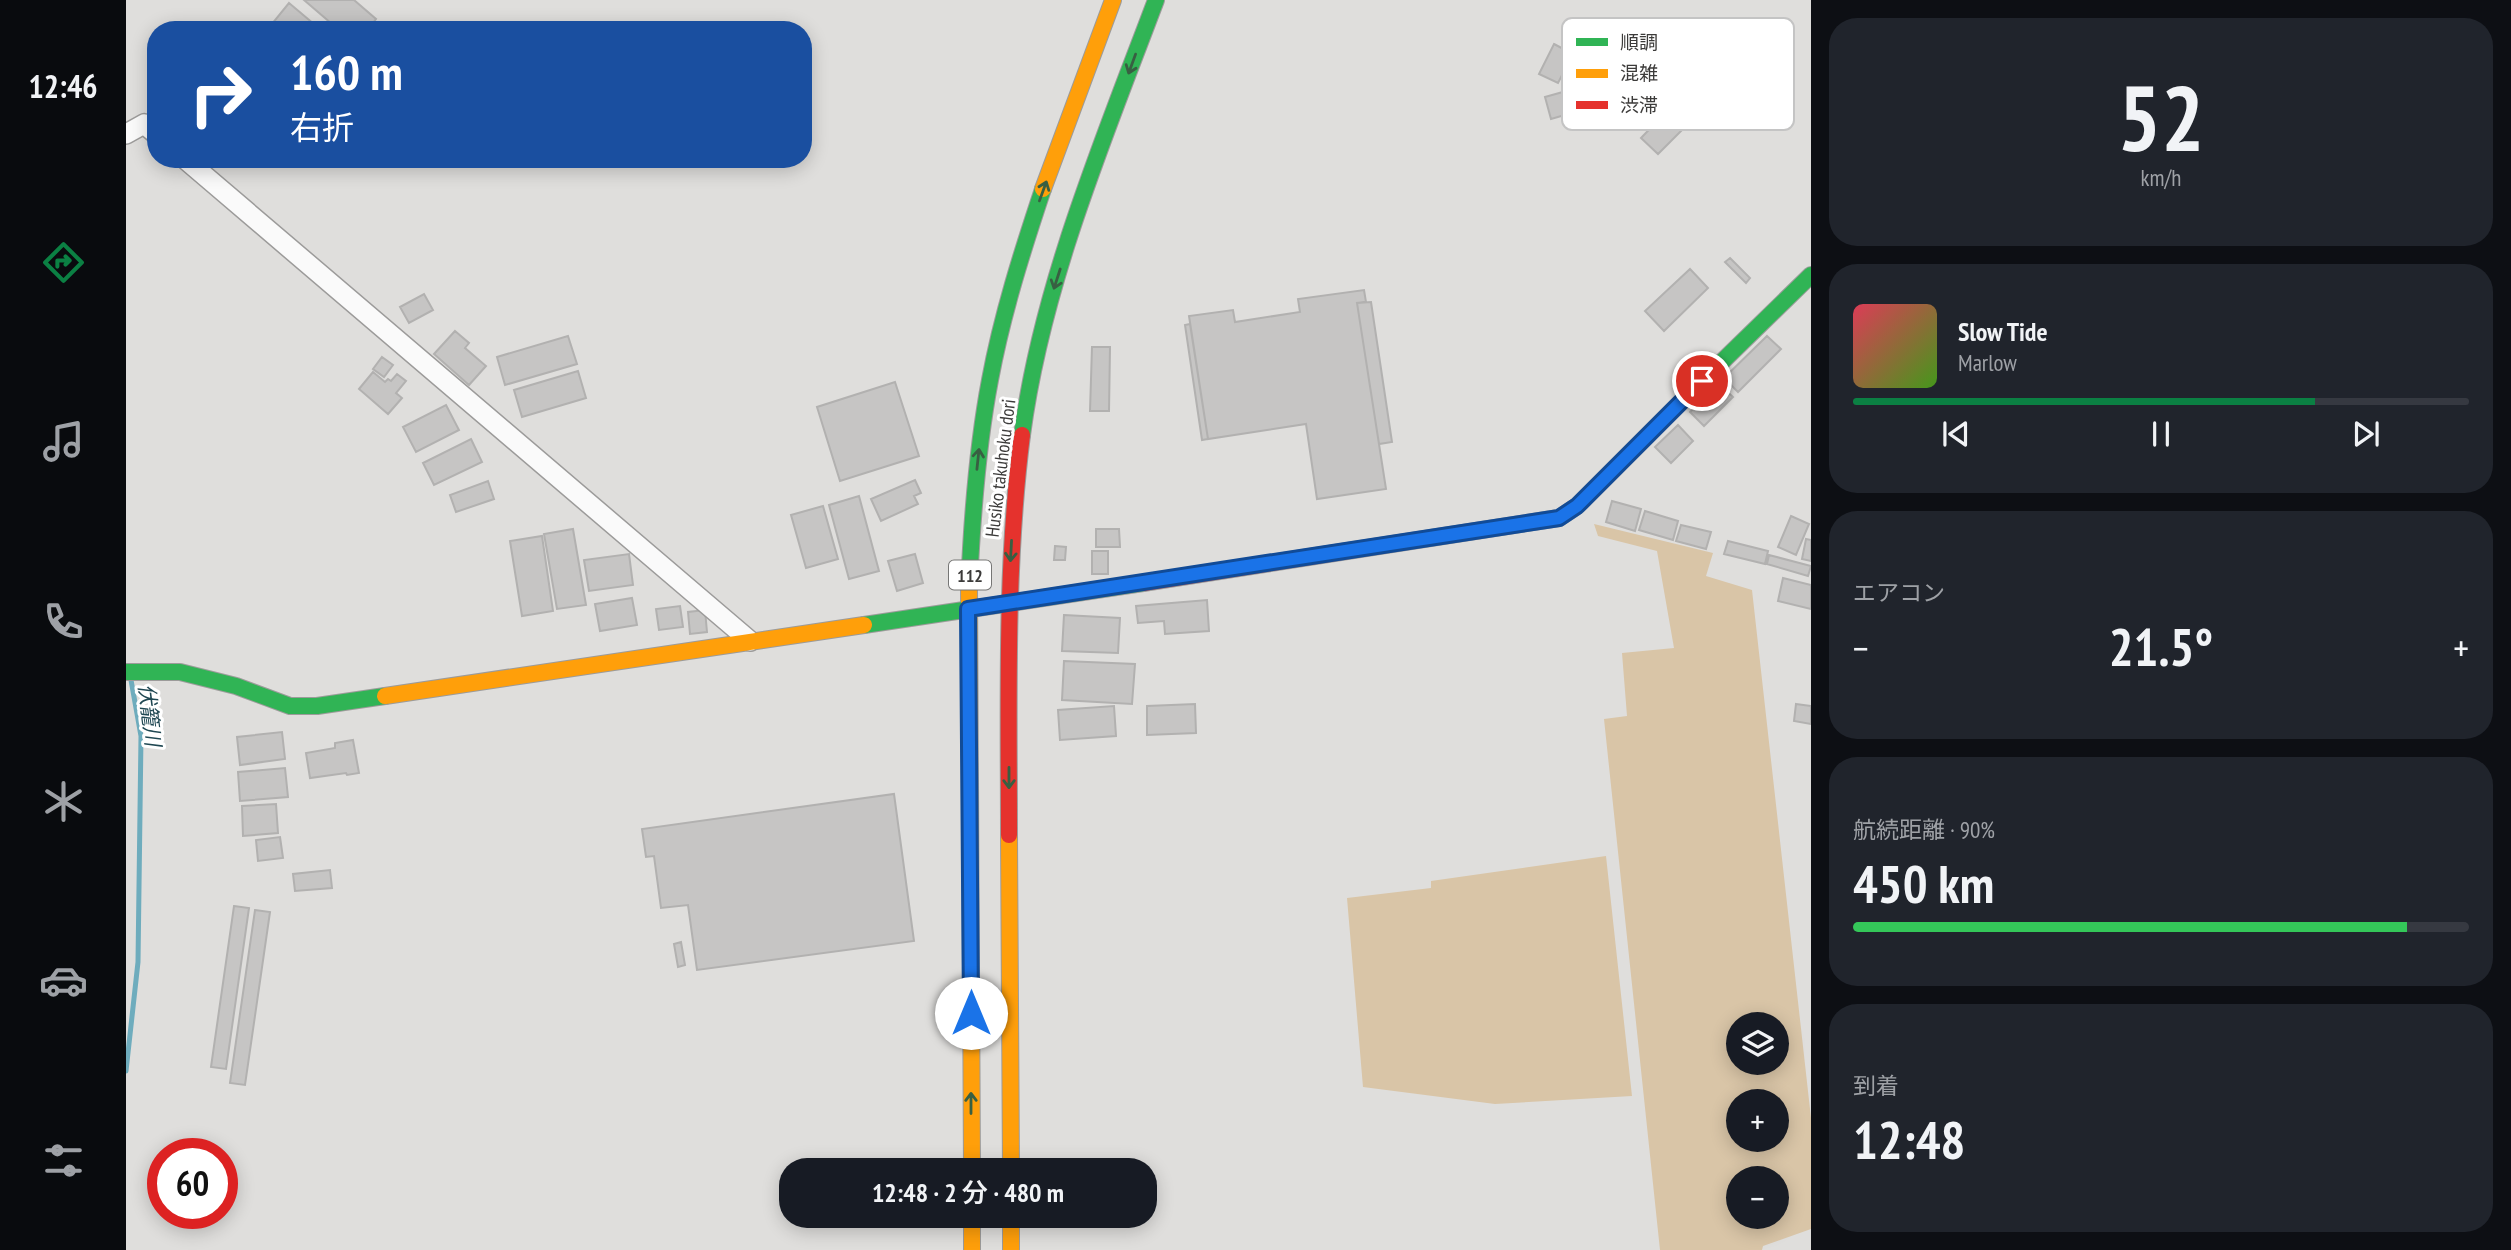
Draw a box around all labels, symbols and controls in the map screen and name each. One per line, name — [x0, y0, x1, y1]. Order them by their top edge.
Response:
legend — [1562, 18, 1794, 130]
text: 順調 — [1620, 30, 1658, 54]
text: 160 m — [290, 40, 403, 104]
icon: right — [175, 49, 266, 140]
one-way arrow — [1125, 53, 1138, 75]
text: 52 — [2118, 58, 2205, 176]
text: 混雑 — [1620, 61, 1658, 85]
text: 12:46 — [28, 65, 98, 107]
text: 渋滞 — [1620, 93, 1658, 117]
text: 右折 — [290, 106, 354, 148]
text: km/h — [2141, 163, 2181, 192]
one-way arrow — [1038, 180, 1050, 202]
icon: directions — [39, 238, 88, 287]
one-way arrow — [1050, 267, 1063, 289]
text: Slow Tide — [1958, 315, 2048, 348]
text: Marlow — [1958, 348, 2017, 377]
pin — [1672, 351, 1732, 411]
icon: arrive — [1683, 362, 1721, 400]
street label: Husiko takuhoku dori — [980, 398, 1020, 538]
icon: previous — [1937, 415, 1975, 453]
icon: pause — [2142, 415, 2180, 453]
icon: next — [2347, 415, 2385, 453]
icon: music — [39, 417, 88, 466]
one-way arrow — [972, 448, 985, 471]
one-way arrow — [1004, 539, 1017, 562]
road number: 112 — [949, 560, 991, 590]
text: エアコン — [1853, 578, 1945, 607]
icon: phone — [39, 597, 88, 646]
text: 21.5° — [2109, 613, 2213, 680]
text: − — [1853, 623, 1869, 672]
text: + — [2453, 623, 2469, 672]
water label: 伏籠川 — [133, 682, 167, 750]
one-way arrow — [1002, 766, 1016, 789]
icon: climate — [39, 777, 88, 826]
text: 航続距離 · 90% — [1853, 815, 1995, 844]
text: 450 km — [1853, 850, 1994, 917]
icon: car — [39, 956, 88, 1005]
position arrow — [934, 976, 1008, 1050]
map controls — [1726, 1012, 1789, 1229]
button: layers — [1726, 1012, 1789, 1075]
text: 到着 — [1853, 1071, 1899, 1100]
button: + — [1726, 1089, 1789, 1152]
one-way arrow — [964, 1091, 978, 1114]
text: 12:48 — [1853, 1106, 1965, 1173]
icon: filters — [39, 1136, 88, 1185]
speed limit sign: 60 — [147, 1138, 238, 1229]
button: − — [1726, 1166, 1789, 1229]
text: 12:48 · 2 分 · 480 m — [872, 1176, 1064, 1209]

